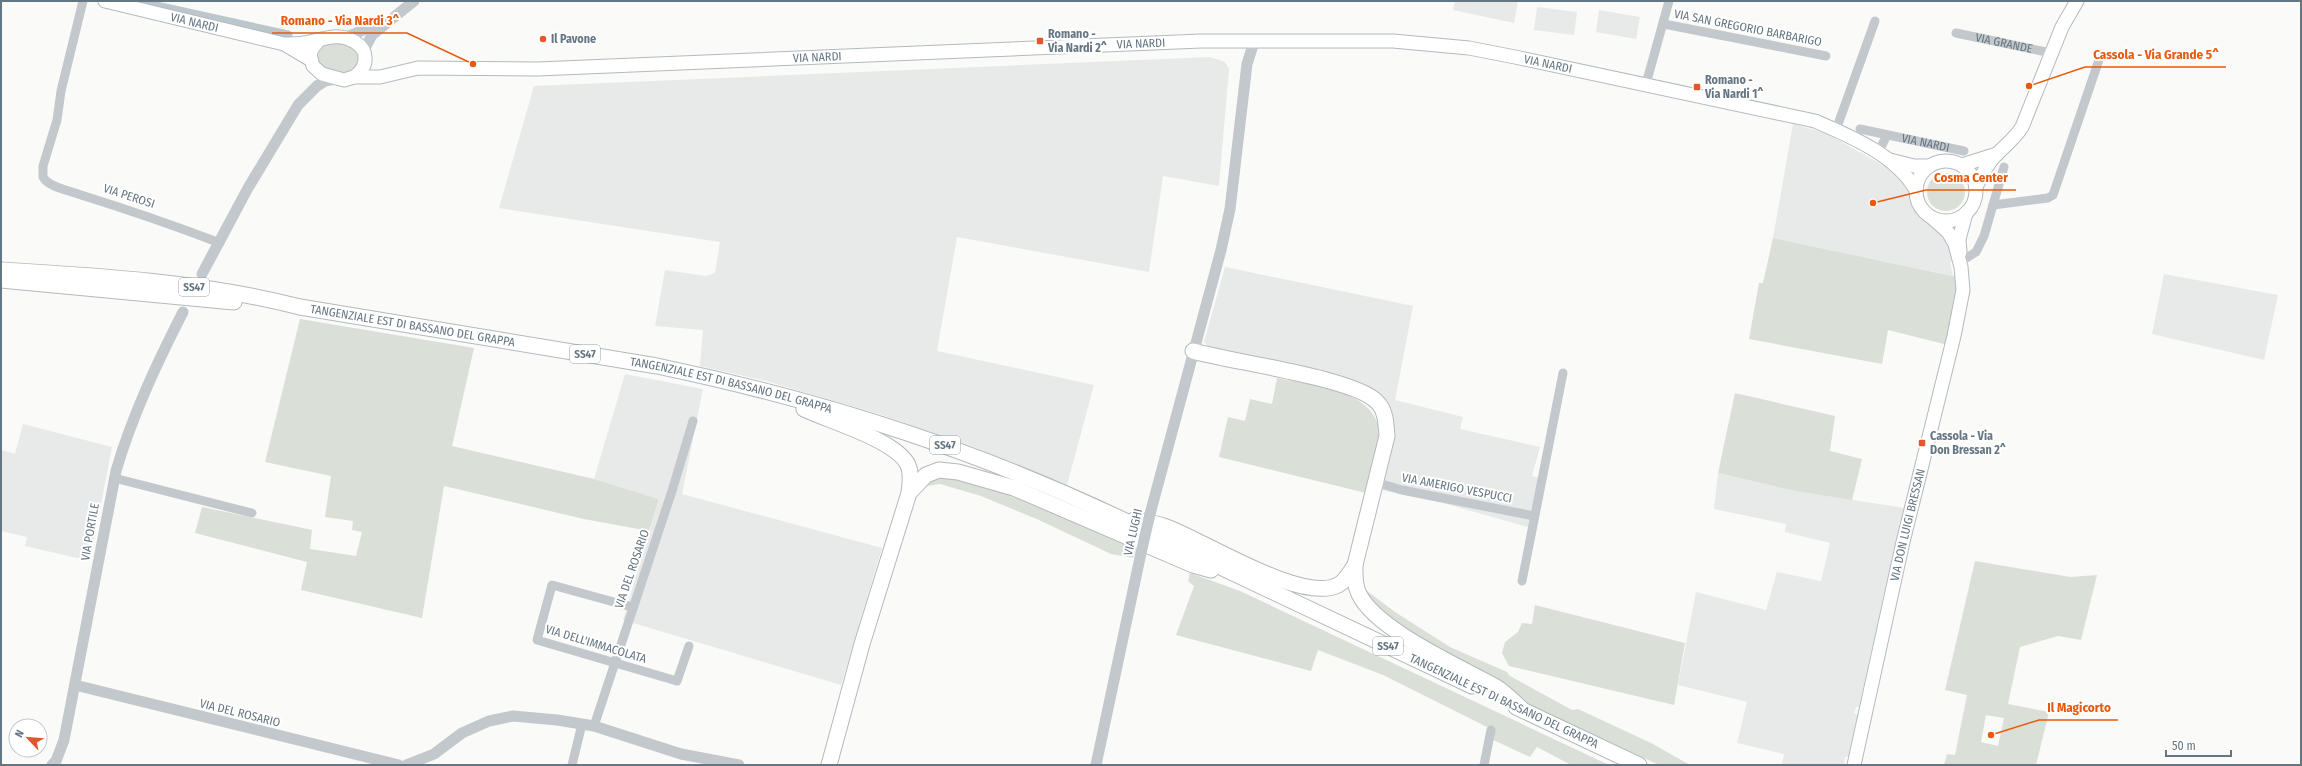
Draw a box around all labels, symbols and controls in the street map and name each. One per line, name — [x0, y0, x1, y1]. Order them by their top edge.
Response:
street label: VIA SAN GREGORIO BARBARIGO — [1673, 7, 1823, 49]
callout: Romano - Via Nardi 3^ — [272, 8, 407, 33]
street label: VIA NARDI — [169, 10, 220, 35]
text: Romano - Via Nardi 3^ — [281, 13, 400, 28]
place label: Romano - Via Nardi 2^ — [1047, 27, 1107, 55]
street label: VIA GRANDE — [1974, 30, 2034, 56]
place label: Il Pavone — [551, 32, 596, 46]
marker: Il Pavone — [538, 34, 548, 44]
marker: Romano - Via Nardi 2^ — [1035, 36, 1045, 46]
street label: VIA NARDI — [1116, 36, 1166, 52]
callout: Cassola - Via Grande 5^ — [2085, 42, 2226, 67]
text: Cassola - Via Grande 5^ — [2093, 47, 2219, 62]
street label: VIA NARDI — [793, 49, 842, 65]
street label: VIA NARDI — [1523, 52, 1573, 76]
place label: Romano - Via Nardi 1^ — [1704, 73, 1763, 101]
marker: Romano - Via Nardi 1^ — [1692, 82, 1702, 92]
street label: VIA NARDI — [1900, 131, 1951, 155]
callout: Cosma Center — [1926, 165, 2016, 190]
text: Cosma Center — [1934, 170, 2008, 185]
street label: VIA PEROSI — [101, 181, 157, 211]
road number: SS47 — [179, 278, 209, 296]
street label: TANGENZIALE EST DI BASSANO DEL GRAPPA — [309, 302, 517, 350]
road number: SS47 — [570, 345, 600, 363]
street label: TANGENZIALE EST DI BASSANO DEL GRAPPA — [629, 355, 834, 416]
place label: Cassola - Via Don Bressan 2^ — [1930, 429, 2006, 457]
road number: SS47 — [930, 436, 960, 454]
marker: Cassola - Via Don Bressan 2^ — [1917, 438, 1927, 448]
street label: VIA DON LUIGI BRESSAN — [1888, 467, 1928, 582]
street label: VIA AMERIGO VESPUCCI — [1401, 470, 1513, 506]
street label: VIA PORTILE — [78, 502, 102, 562]
street label: VIA LUGHI — [1121, 507, 1145, 557]
street label: VIA DEL ROSARIO — [612, 528, 652, 610]
street label: VIA DELL'IMMACOLATA — [544, 622, 649, 666]
road number: SS47 — [1373, 637, 1403, 655]
street label: TANGENZIALE EST DI BASSANO DEL GRAPPA — [1407, 651, 1601, 751]
callout: Il Magicorto — [2039, 695, 2118, 720]
street label: VIA DEL ROSARIO — [198, 696, 282, 730]
text: Il Magicorto — [2047, 700, 2111, 715]
north arrow — [8, 718, 48, 758]
text: N — [12, 728, 27, 740]
scale bar — [2166, 732, 2231, 758]
text: 50 m — [2172, 739, 2196, 753]

